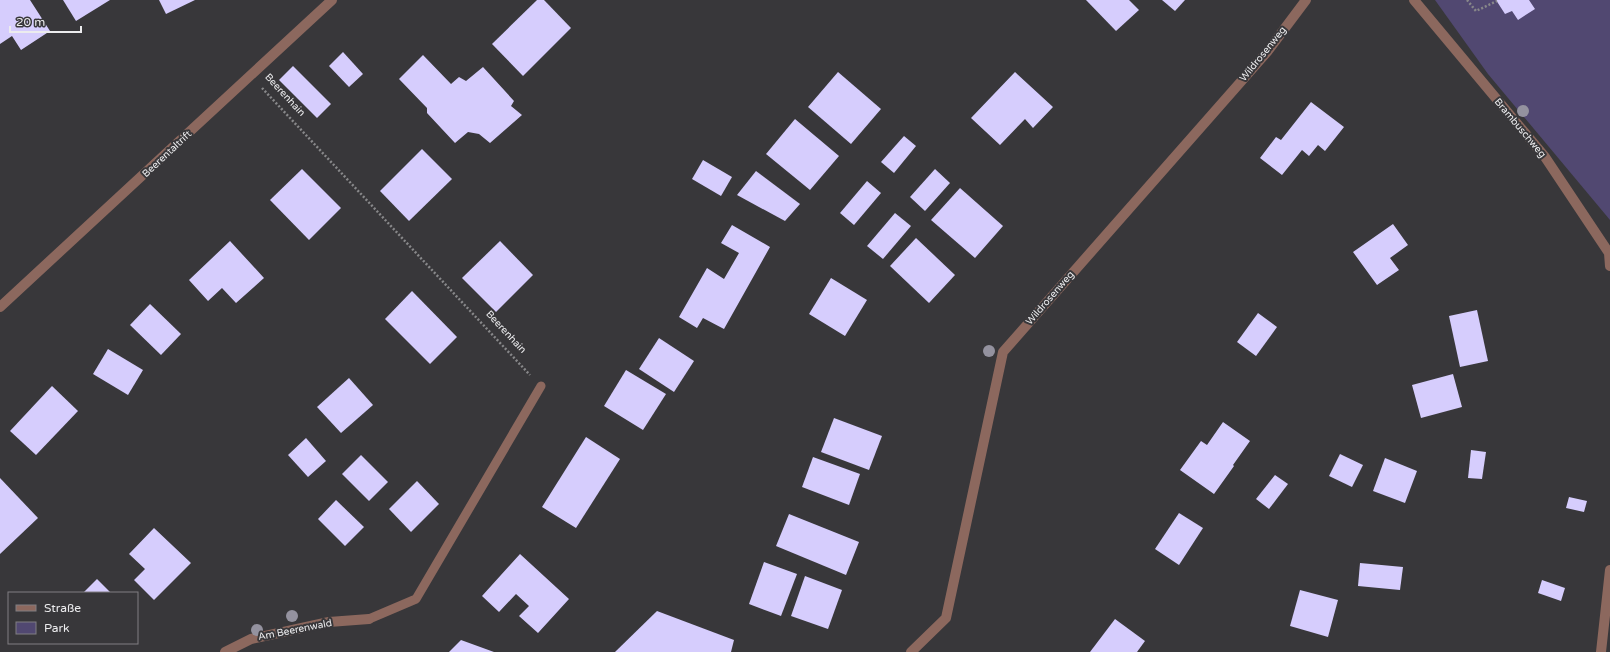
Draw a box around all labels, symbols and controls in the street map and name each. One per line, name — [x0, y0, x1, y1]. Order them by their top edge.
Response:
scale bar — [10, 8, 81, 34]
text: 20 m — [16, 15, 45, 29]
street label: Wildrosenweg — [1237, 24, 1289, 84]
street label: Beerenhain — [262, 71, 308, 119]
street label: Brambuschweg — [1492, 96, 1548, 160]
street label: Beerentaltrift — [140, 128, 194, 180]
street label: Wildrosenweg — [1023, 269, 1077, 327]
street label: Beerenhain — [483, 308, 529, 356]
legend — [8, 592, 138, 644]
text: Straße — [44, 601, 81, 615]
street label: Am Beerenwald — [257, 617, 333, 643]
text: Park — [44, 621, 70, 635]

